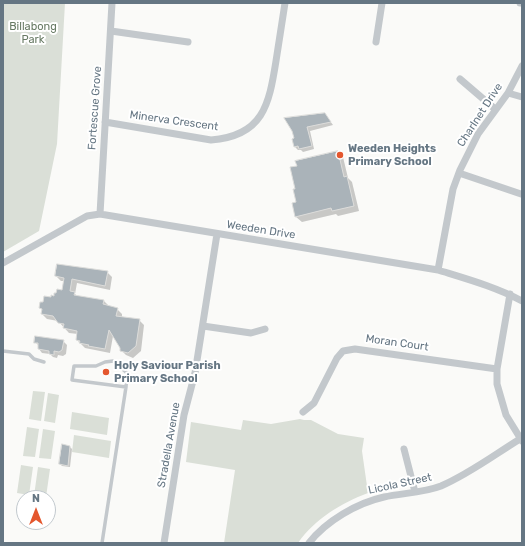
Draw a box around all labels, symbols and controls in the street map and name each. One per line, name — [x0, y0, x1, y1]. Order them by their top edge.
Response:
park label: Billabong Park — [9, 20, 57, 46]
street label: Fortescue Grove — [85, 66, 105, 150]
street label: Charlnet Drive — [455, 81, 505, 149]
street label: Minerva Crescent — [129, 108, 219, 134]
place label: Weeden Heights Primary School — [348, 142, 436, 168]
marker: Weeden Heights Primary School — [335, 150, 345, 160]
street label: Weeden Drive — [226, 218, 296, 242]
street label: Moran Court — [365, 332, 429, 354]
place label: Holy Saviour Parish Primary School — [114, 359, 221, 385]
marker: Holy Saviour Parish Primary School — [101, 367, 111, 377]
street label: Stradella Avenue — [155, 401, 183, 489]
street label: Licola Street — [367, 471, 433, 497]
north arrow — [16, 490, 56, 530]
text: N — [32, 492, 40, 505]

